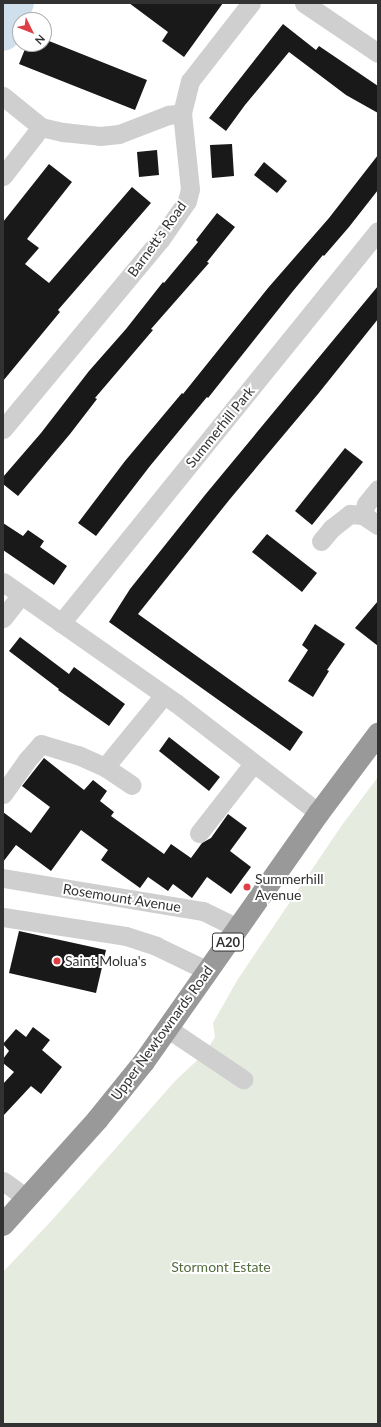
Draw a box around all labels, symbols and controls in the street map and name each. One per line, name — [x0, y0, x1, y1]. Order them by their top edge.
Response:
north arrow — [12, 12, 52, 52]
text: N — [33, 32, 48, 47]
street label: Barnett's Road — [124, 198, 190, 280]
street label: Summerhill Park — [182, 383, 258, 471]
place label: Summerhill Avenue — [255, 871, 324, 904]
street label: Rosemount Avenue — [62, 880, 182, 916]
marker: Summerhill Avenue — [242, 882, 252, 892]
road number: A20 — [211, 931, 245, 953]
place label: Saint Molua's — [65, 953, 147, 969]
marker: Saint Molua's — [52, 956, 62, 966]
street label: Upper Newtownards Road — [107, 962, 217, 1104]
park label: Stormont Estate — [171, 1259, 271, 1275]

